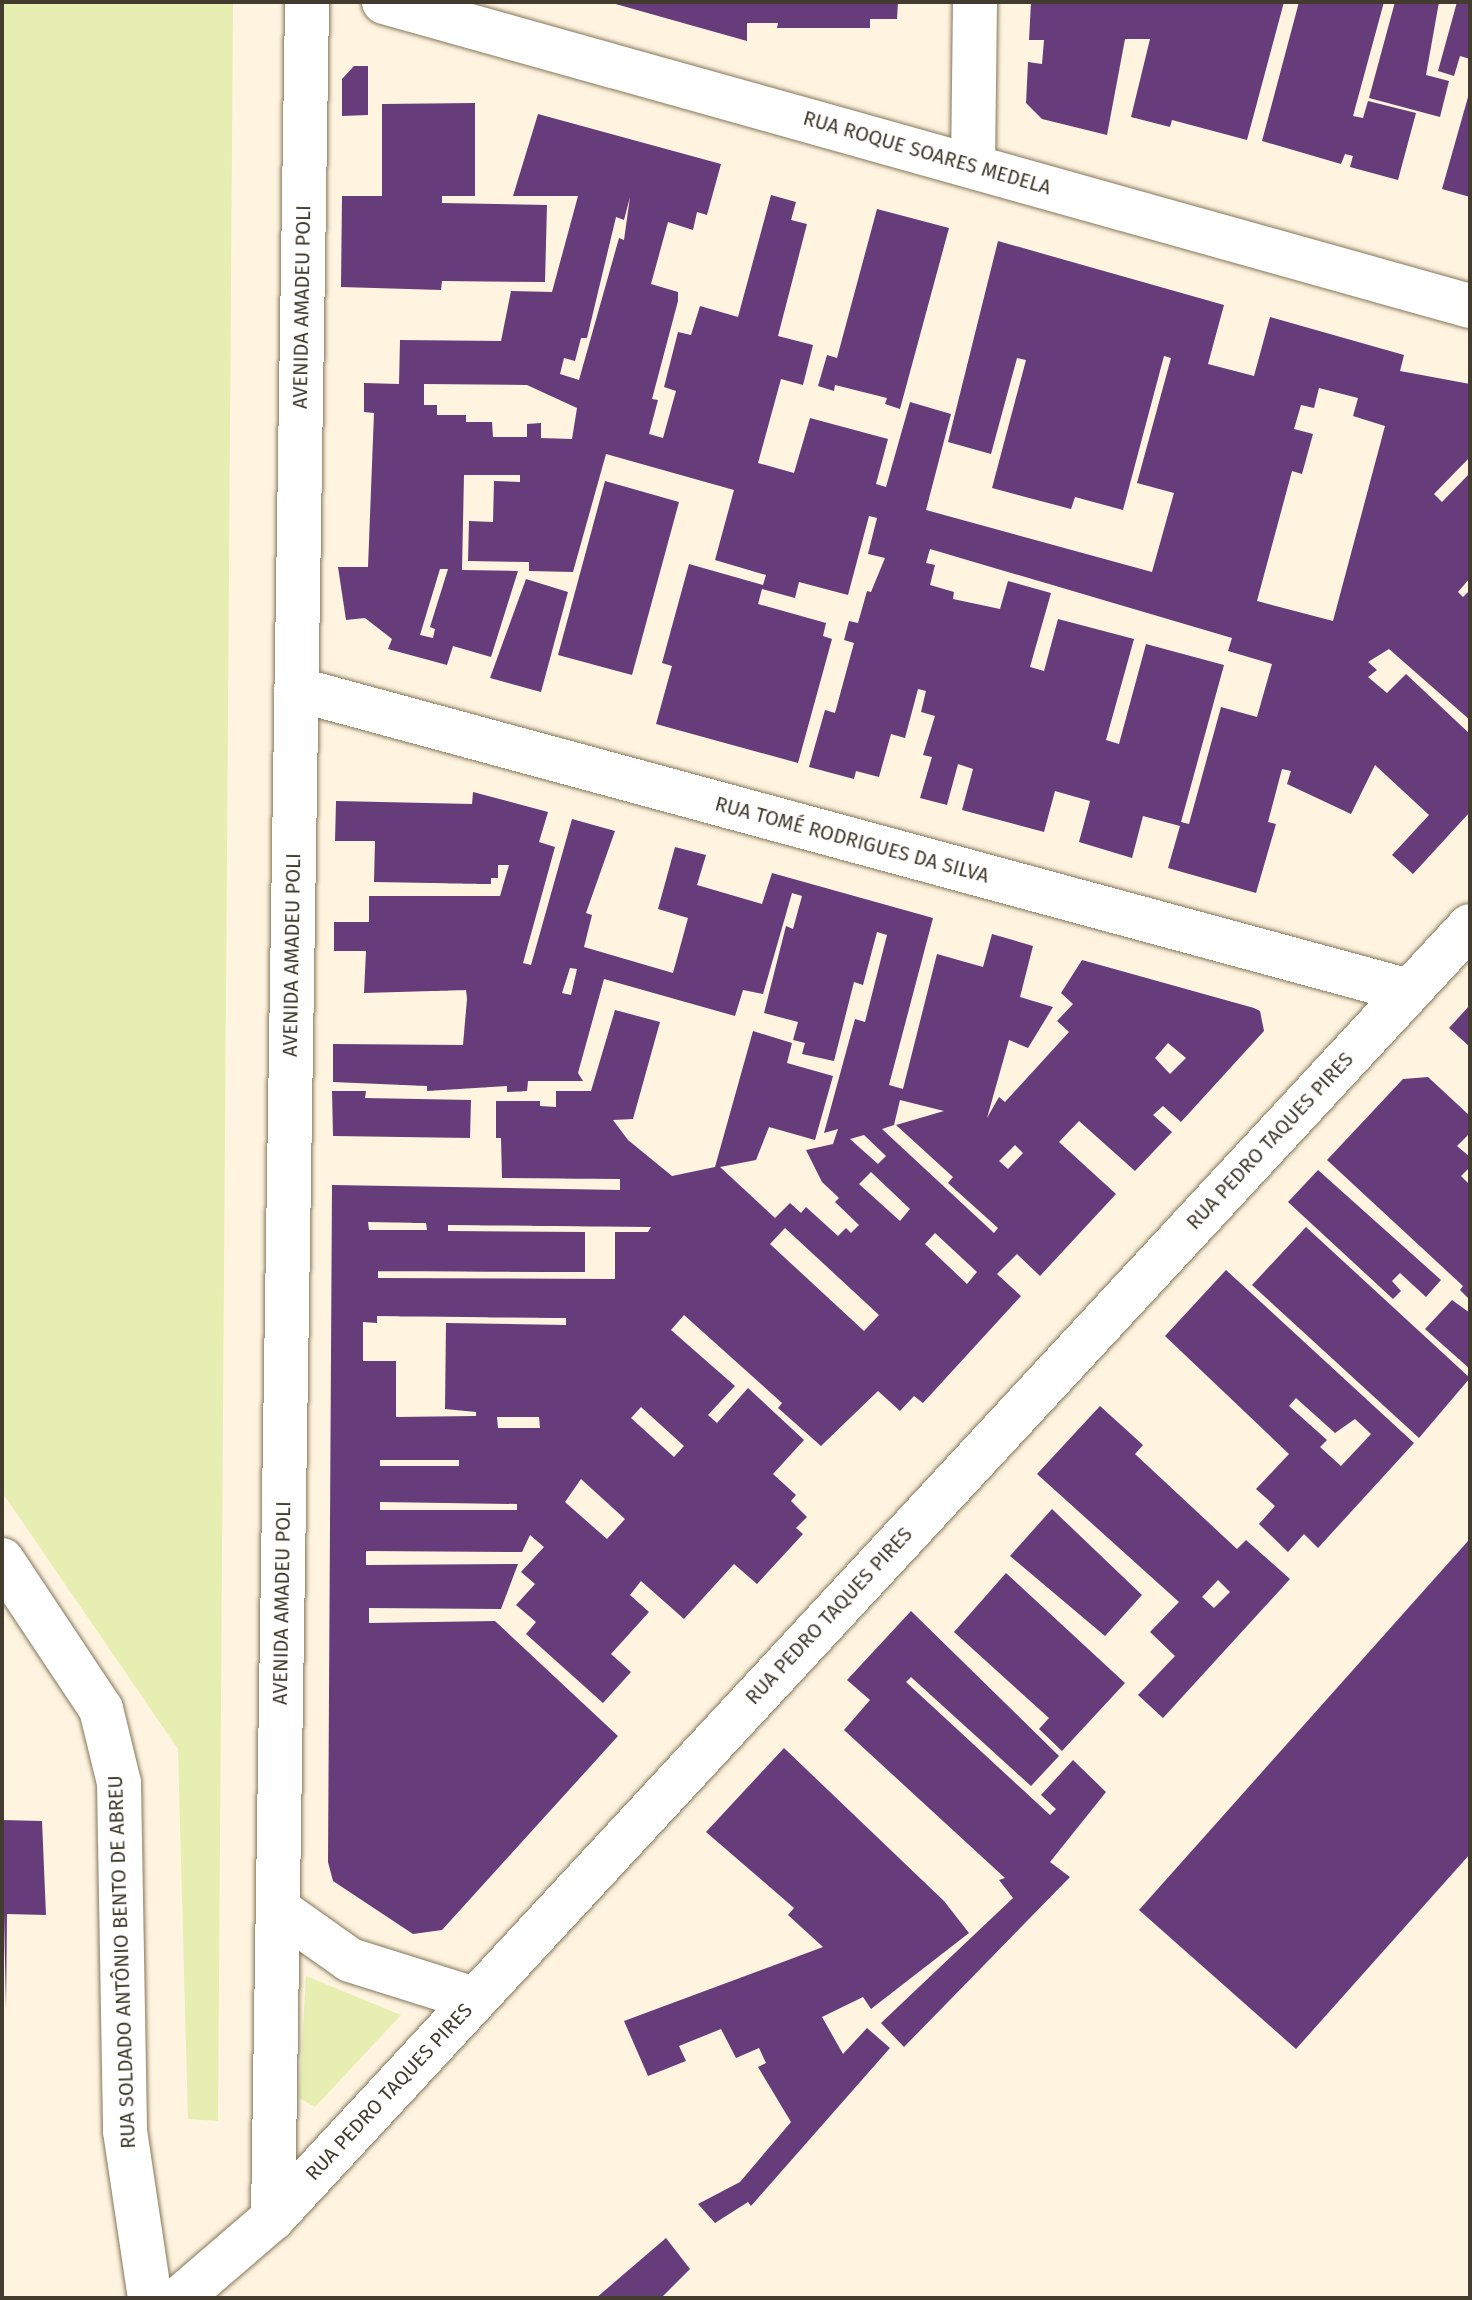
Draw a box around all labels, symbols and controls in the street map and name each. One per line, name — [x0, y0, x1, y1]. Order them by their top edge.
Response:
street label: RUA ROQUE SOARES MEDELA — [800, 106, 1054, 200]
street label: AVENIDA AMADEU POLI — [288, 205, 316, 409]
street label: RUA TOMÉ RODRIGUES DA SILVA — [712, 792, 992, 888]
street label: AVENIDA AMADEU POLI — [278, 853, 306, 1057]
street label: RUA PEDRO TAQUES PIRES — [1182, 1047, 1358, 1235]
street label: AVENIDA AMADEU POLI — [268, 1501, 296, 1705]
street label: RUA PEDRO TAQUES PIRES — [741, 1522, 917, 1710]
street label: RUA SOLDADO ANTÔNIO BENTO DE ABREU — [103, 1775, 141, 2149]
street label: RUA PEDRO TAQUES PIRES — [301, 1998, 477, 2186]

